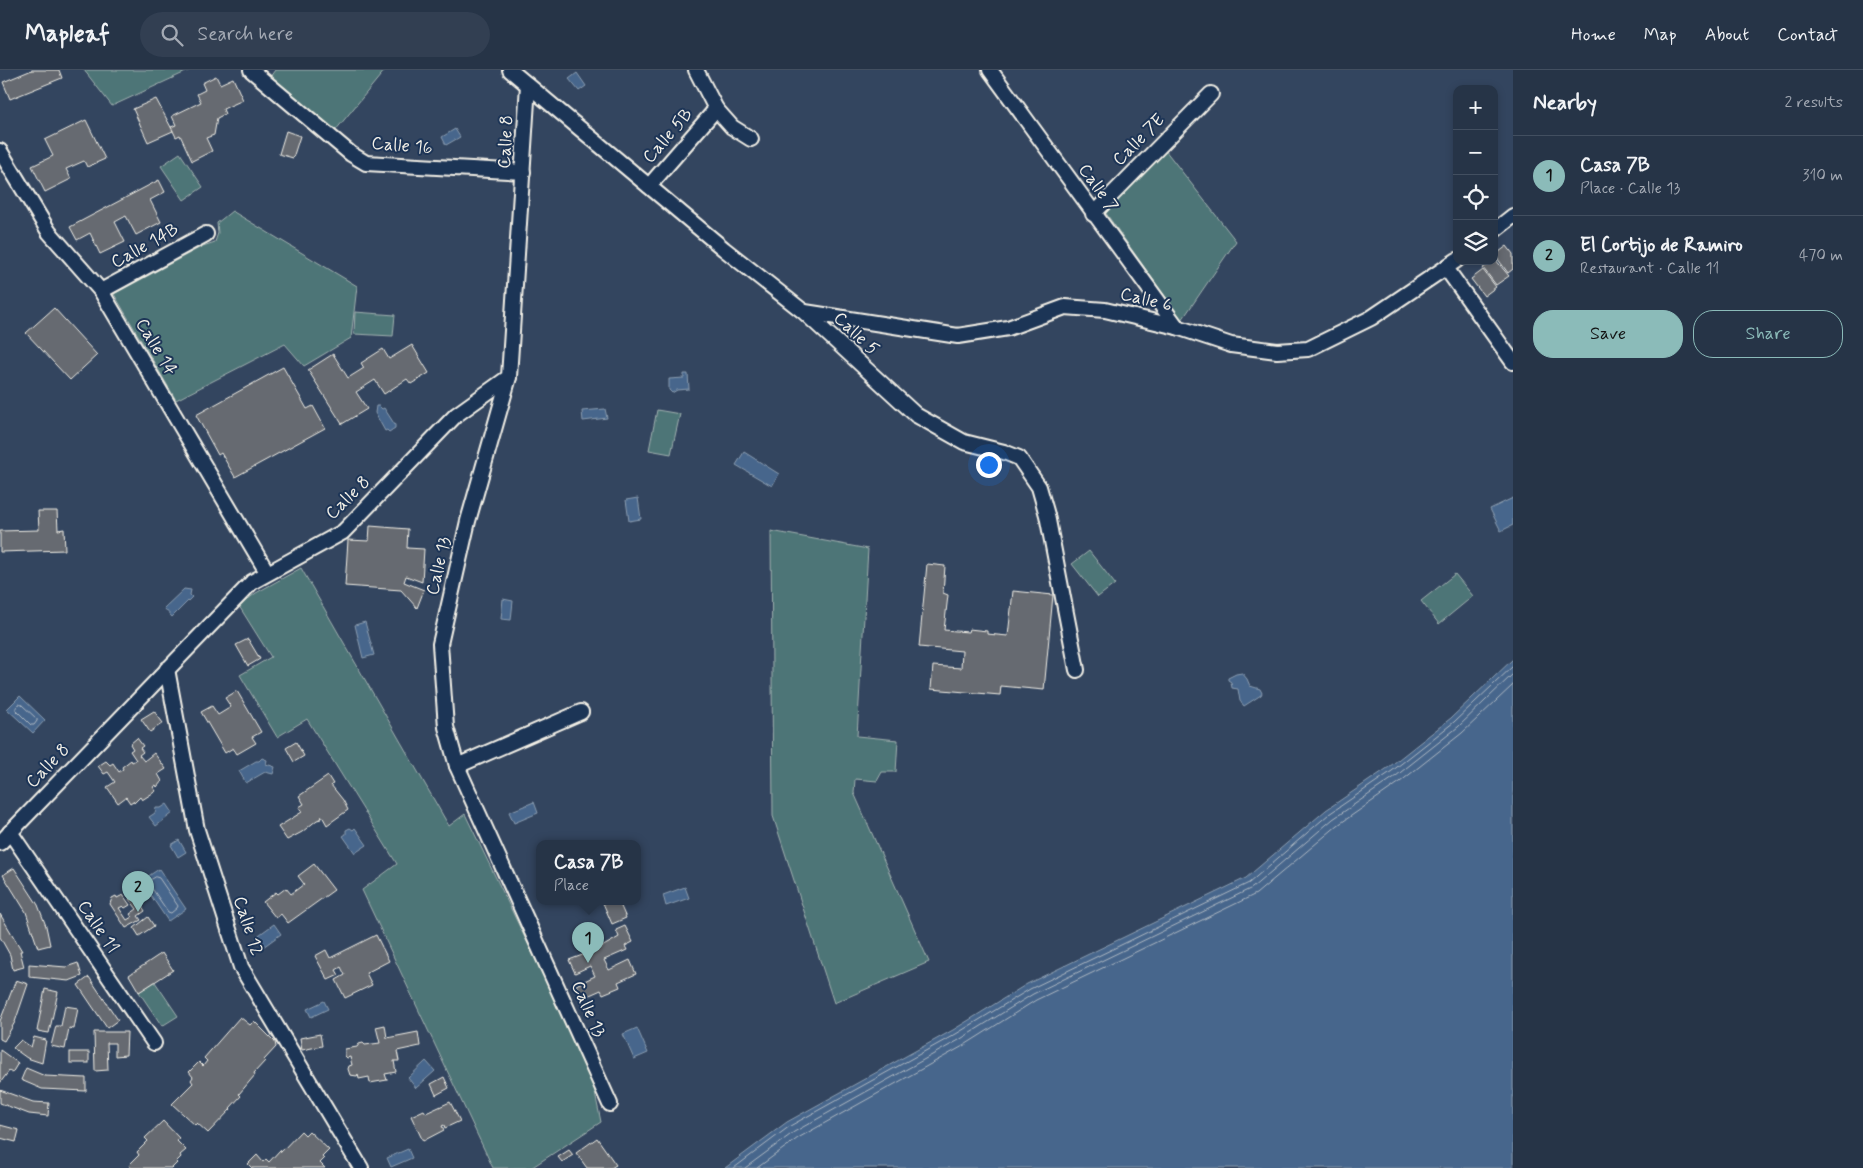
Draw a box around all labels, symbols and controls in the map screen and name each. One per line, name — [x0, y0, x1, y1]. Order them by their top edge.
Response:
search box — [140, 12, 490, 57]
text: Mapleaf — [25, 19, 110, 50]
icon: search — [158, 21, 186, 49]
text: Search here — [198, 22, 293, 47]
text: Home — [1571, 23, 1616, 47]
text: Map — [1644, 23, 1677, 47]
text: About — [1705, 23, 1749, 47]
text: Contact — [1777, 23, 1838, 47]
map controls — [1453, 85, 1498, 265]
button: + — [1453, 85, 1498, 130]
text: Nearby — [1533, 89, 1597, 117]
text: 2 results — [1785, 92, 1843, 113]
street label: Calle 5B — [637, 103, 699, 169]
street label: Calle 7E — [1108, 109, 1170, 171]
street label: Calle 8 — [493, 115, 519, 169]
button: − — [1453, 130, 1498, 175]
street label: Calle 16 — [370, 131, 434, 161]
text: Casa 7B — [1580, 153, 1650, 178]
street label: Calle 7 — [1072, 159, 1124, 217]
text: 1 — [1545, 165, 1553, 186]
text: 310 m — [1802, 165, 1843, 186]
button: locate — [1453, 175, 1498, 220]
text: Place · Calle 13 — [1580, 178, 1680, 199]
street label: Calle 14B — [107, 218, 183, 274]
button: layers — [1453, 220, 1498, 265]
text: El Cortijo de Ramiro — [1580, 233, 1743, 258]
text: 2 — [1545, 245, 1553, 266]
text: 470 m — [1799, 245, 1843, 266]
text: Restaurant · Calle 11 — [1580, 258, 1719, 279]
street label: Calle 6 — [1117, 282, 1175, 318]
street label: Calle 5 — [828, 307, 884, 361]
button: Save — [1533, 310, 1683, 358]
button: Share — [1693, 310, 1843, 358]
street label: Calle 14 — [130, 314, 182, 380]
your location — [976, 452, 1002, 478]
street label: Calle 8 — [320, 471, 376, 525]
street label: Calle 13 — [421, 534, 457, 598]
street label: Calle 8 — [21, 738, 75, 794]
popup — [536, 840, 641, 905]
text: Casa 7B — [554, 850, 623, 875]
pin: 2 — [122, 871, 154, 912]
text: Place — [554, 875, 589, 896]
street label: Calle 12 — [227, 893, 269, 959]
street label: Calle 11 — [71, 896, 125, 958]
pin: 1 — [572, 922, 604, 963]
street label: Calle 13 — [565, 977, 611, 1041]

